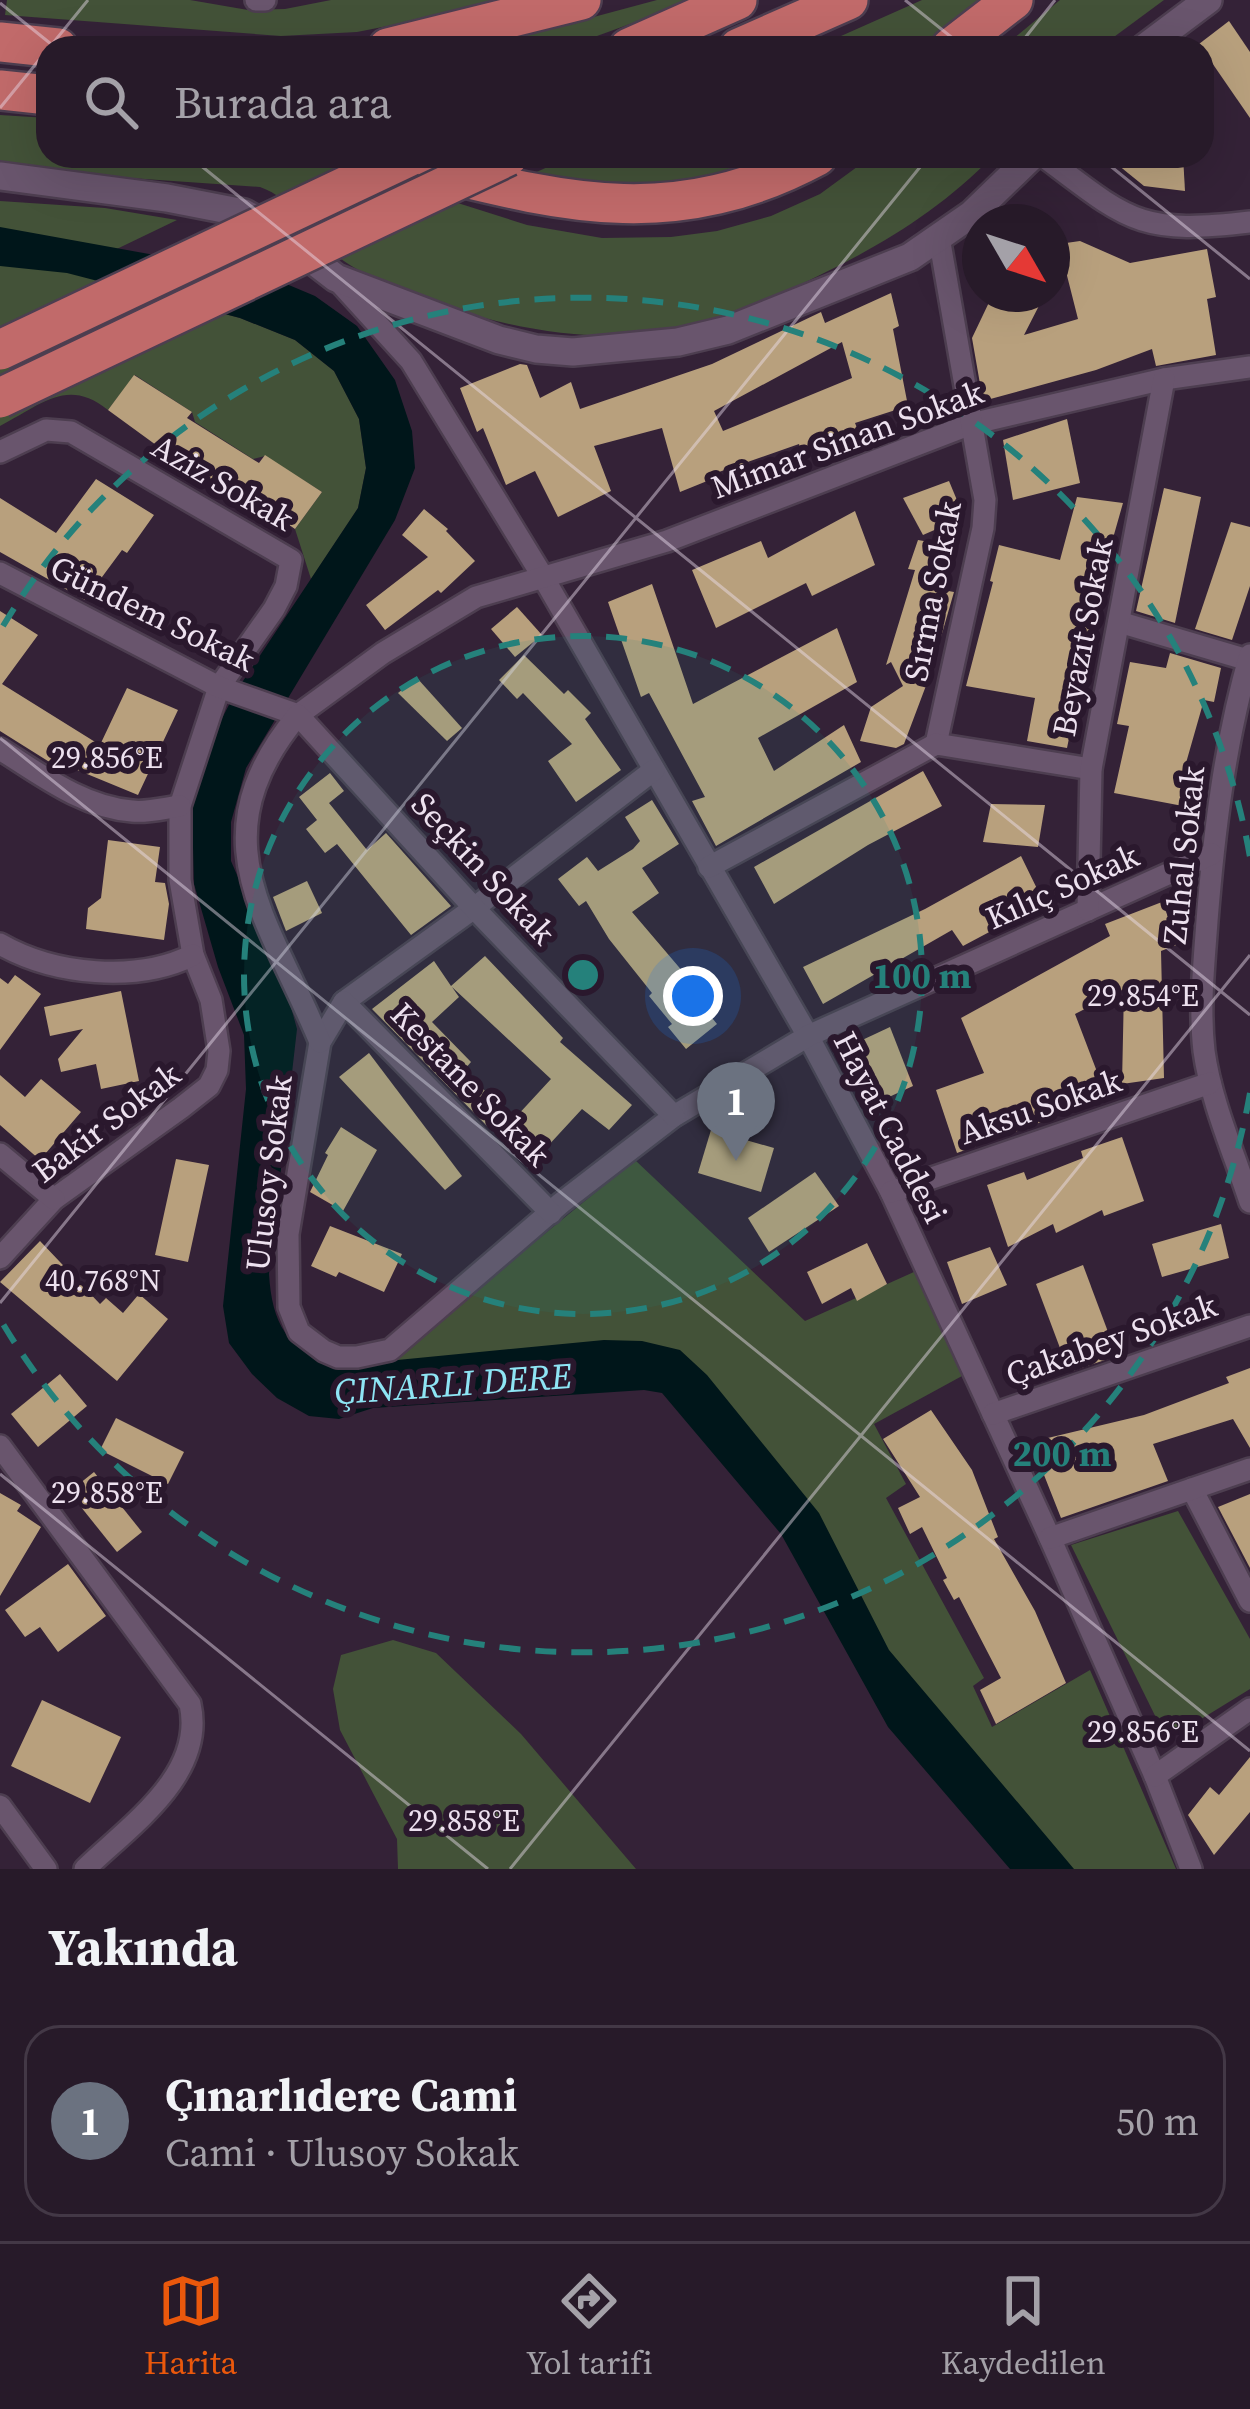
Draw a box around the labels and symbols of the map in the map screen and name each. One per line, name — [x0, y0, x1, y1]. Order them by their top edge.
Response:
north arrow — [962, 204, 1070, 312]
street label: Mimar Sinan Sokak — [705, 369, 990, 510]
street label: Aziz Sokak — [143, 424, 303, 542]
street label: Sırma Sokak — [893, 496, 972, 685]
street label: Beyazıt Sokak — [1041, 533, 1124, 740]
street label: Gündem Sokak — [43, 545, 263, 683]
text: 29.856°E — [51, 737, 163, 778]
street label: Zuhal Sokak — [1152, 763, 1215, 946]
street label: Seçkin Sokak — [401, 783, 566, 955]
street label: Kılıç Sokak — [979, 832, 1147, 940]
text: 100 m — [873, 951, 971, 1000]
centre of rings — [562, 954, 604, 996]
your location — [663, 966, 723, 1026]
text: 29.854°E — [1087, 975, 1199, 1016]
street label: Kestane Sokak — [381, 992, 561, 1177]
street label: Hayat Caddesi — [823, 1024, 958, 1231]
street label: Bakir Sokak — [23, 1051, 190, 1193]
street label: Aksu Sokak — [953, 1057, 1128, 1155]
pin: 1 — [697, 1062, 775, 1161]
street label: Ulusoy Sokak — [234, 1072, 303, 1274]
text: 40.768°N — [45, 1260, 161, 1301]
street label: Çakabey Sokak — [1000, 1282, 1223, 1397]
water label: ÇINARLI DERE — [333, 1351, 573, 1416]
text: 200 m — [1013, 1429, 1111, 1478]
text: 29.858°E — [51, 1472, 163, 1513]
text: 29.856°E — [1087, 1711, 1199, 1752]
text: 29.858°E — [408, 1800, 520, 1841]

